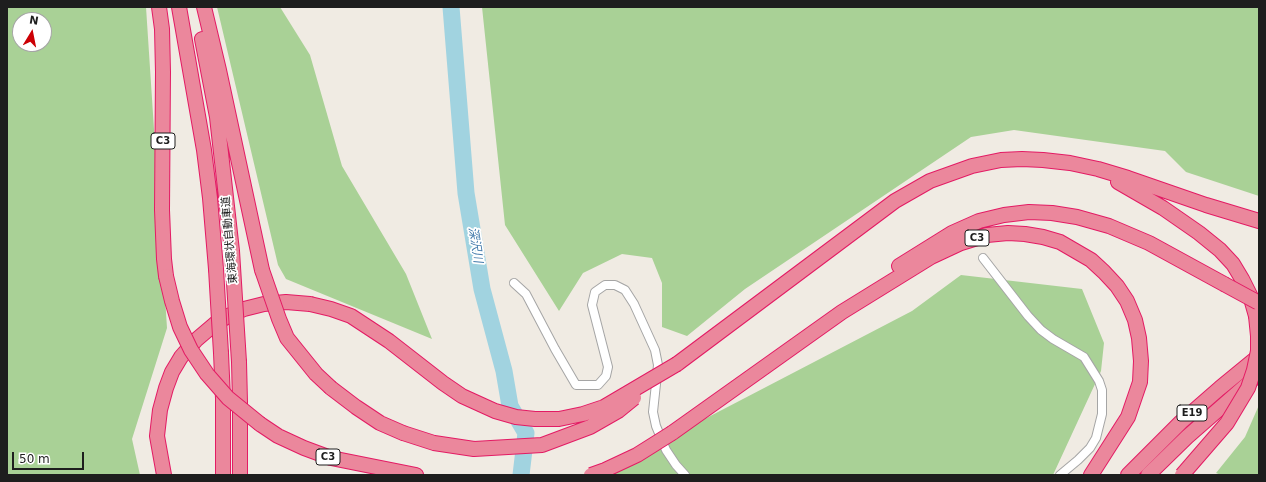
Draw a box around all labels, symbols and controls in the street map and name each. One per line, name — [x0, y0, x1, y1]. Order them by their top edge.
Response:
north arrow — [12, 12, 52, 52]
text: N — [28, 13, 40, 28]
road number: C3 — [151, 133, 175, 149]
street label: 東海環状自動車道 — [220, 196, 240, 284]
water label: 深沢川 — [465, 226, 485, 264]
road number: C3 — [965, 230, 989, 246]
road number: E19 — [1177, 405, 1207, 421]
scale bar — [14, 444, 86, 470]
road number: C3 — [316, 449, 340, 465]
text: 50 m — [19, 452, 50, 466]

